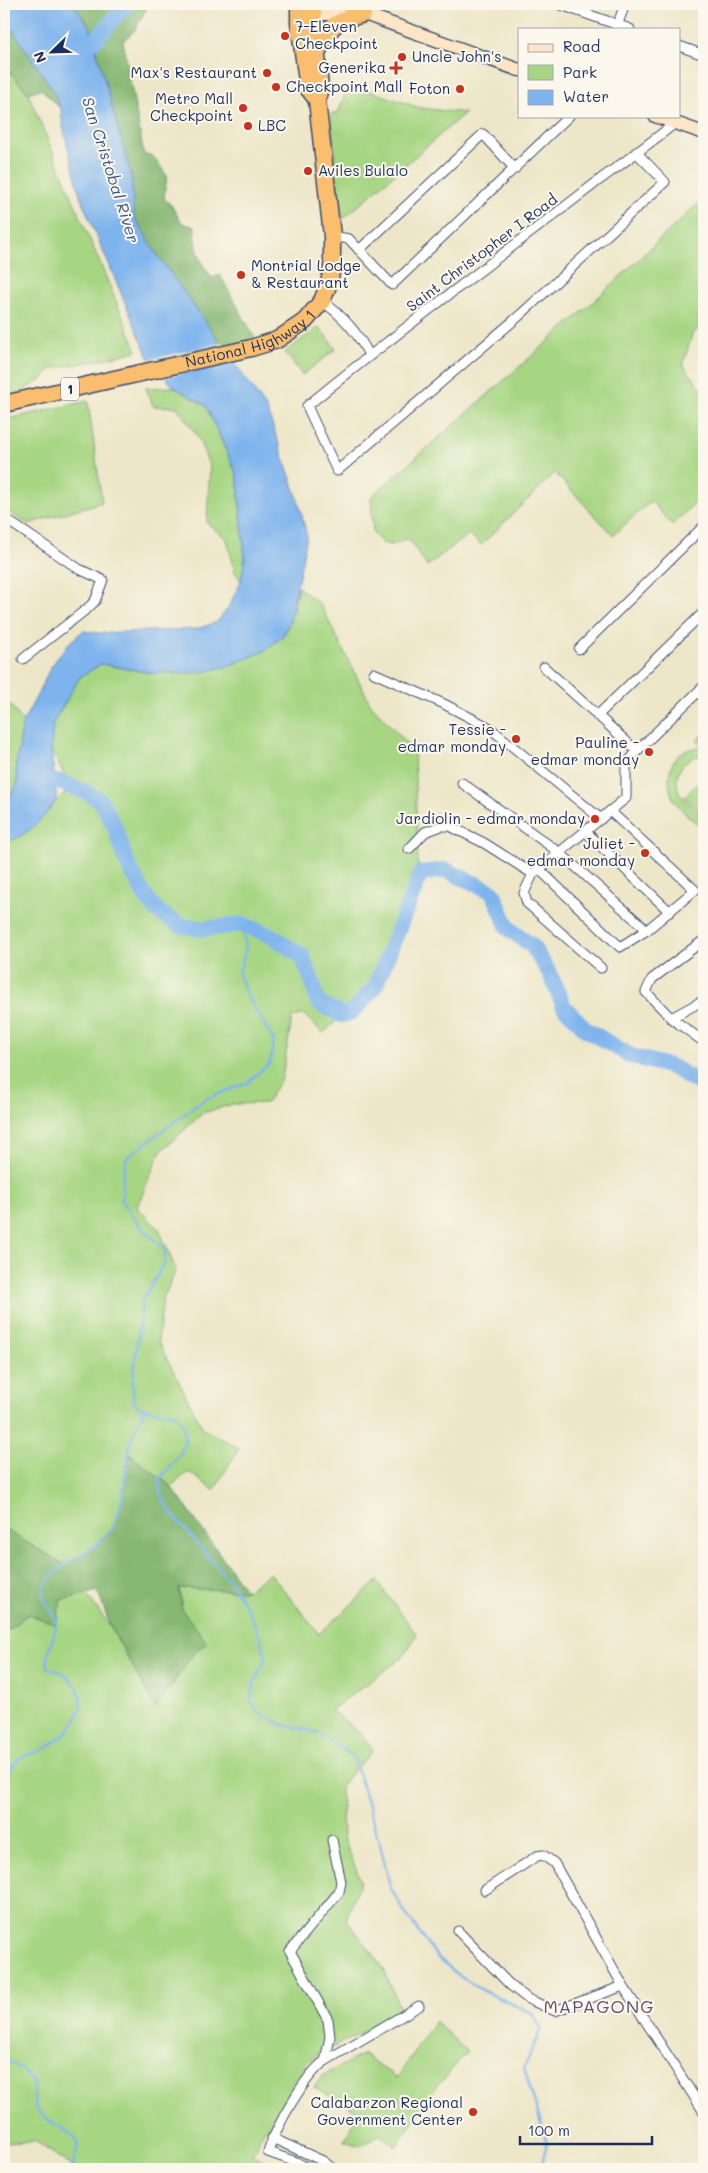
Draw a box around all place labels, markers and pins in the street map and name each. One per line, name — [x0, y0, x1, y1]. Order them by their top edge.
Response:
place label: 7-Eleven Checkpoint — [295, 16, 378, 53]
marker: 7-Eleven Checkpoint — [279, 30, 291, 42]
place label: Uncle John's — [412, 46, 502, 66]
marker: Uncle John's — [396, 51, 408, 63]
place label: Generika — [319, 57, 386, 77]
place label: Max's Restaurant — [131, 62, 257, 82]
marker: Generika — [390, 62, 402, 74]
marker: Max's Restaurant — [261, 67, 273, 79]
place label: Checkpoint Mall — [286, 76, 403, 96]
place label: Foton — [409, 78, 450, 98]
marker: Checkpoint Mall — [270, 81, 282, 93]
marker: Foton — [454, 83, 466, 95]
place label: Metro Mall Checkpoint — [150, 88, 233, 125]
marker: Metro Mall Checkpoint — [237, 102, 249, 114]
place label: LBC — [258, 115, 286, 135]
marker: LBC — [242, 120, 254, 132]
place label: Aviles Bulalo — [318, 160, 408, 180]
marker: Aviles Bulalo — [302, 165, 314, 177]
place label: Montrial Lodge & Restaurant — [251, 255, 361, 292]
marker: Montrial Lodge & Restaurant — [235, 269, 247, 281]
place label: Tessie - edmar monday — [398, 719, 506, 756]
place label: Pauline - edmar monday — [531, 732, 639, 769]
marker: Tessie - edmar monday — [510, 733, 522, 745]
marker: Pauline - edmar monday — [643, 746, 655, 758]
place label: Jardiolin - edmar monday — [396, 808, 585, 828]
marker: Jardiolin - edmar monday — [589, 813, 601, 825]
place label: Juliet - edmar monday — [527, 833, 635, 870]
marker: Juliet - edmar monday — [639, 847, 651, 859]
place label: Calabarzon Regional Government Center — [311, 2092, 463, 2129]
marker: Calabarzon Regional Government Center — [467, 2106, 479, 2118]

